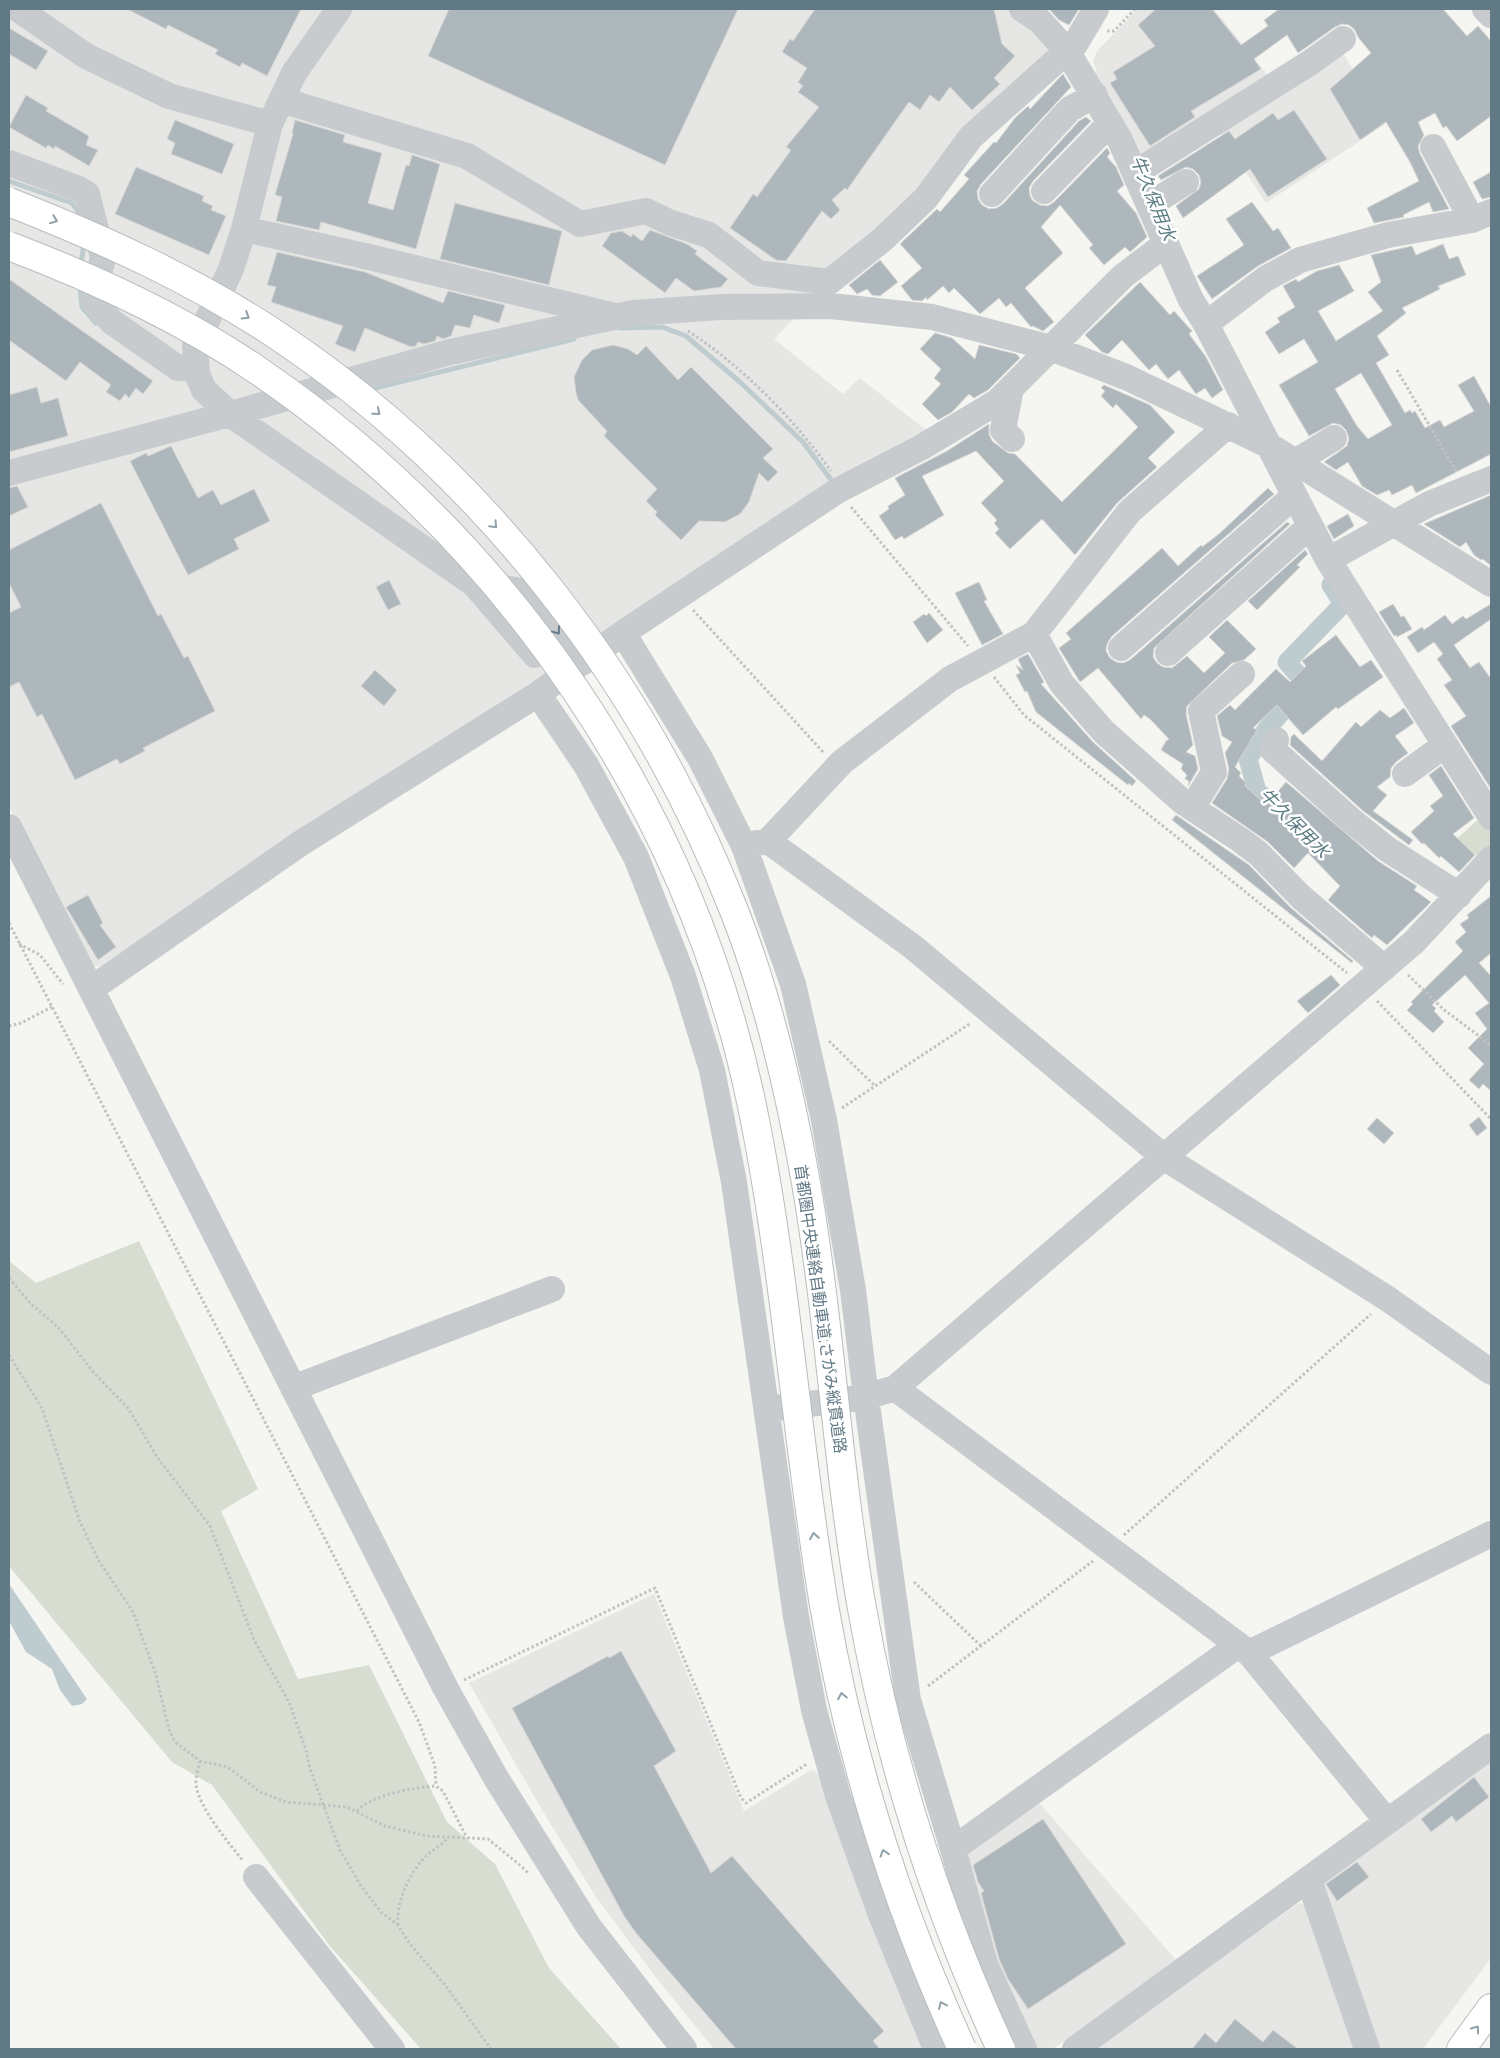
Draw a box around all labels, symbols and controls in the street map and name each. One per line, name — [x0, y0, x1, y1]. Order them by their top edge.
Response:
water label: 牛久保用水 — [1127, 152, 1181, 245]
one-way arrow — [49, 214, 58, 224]
one-way arrow — [241, 310, 250, 320]
one-way arrow — [372, 406, 381, 415]
one-way arrow — [488, 519, 497, 528]
one-way arrow — [552, 625, 560, 634]
water label: 牛久保用水 — [1255, 783, 1335, 863]
street label: 首都圏中央連絡自動車道;さがみ縦貫道路 — [791, 1164, 850, 1455]
one-way arrow — [809, 1532, 820, 1540]
one-way arrow — [837, 1692, 848, 1701]
one-way arrow — [880, 1849, 890, 1858]
one-way arrow — [937, 2001, 948, 2010]
one-way arrow — [1470, 2025, 1479, 2034]

